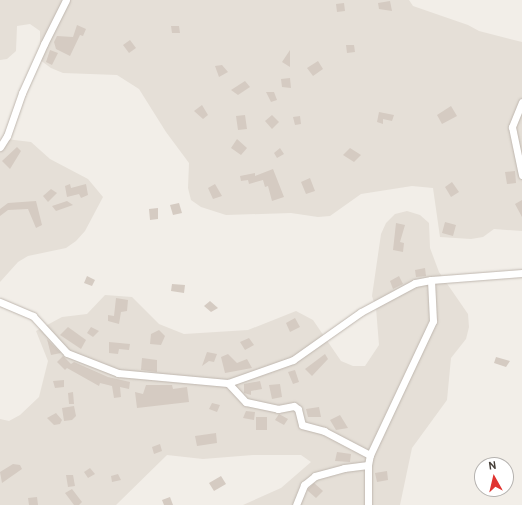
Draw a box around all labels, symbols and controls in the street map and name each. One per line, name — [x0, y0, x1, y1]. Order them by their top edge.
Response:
north arrow — [474, 457, 514, 497]
text: N — [488, 459, 497, 474]

